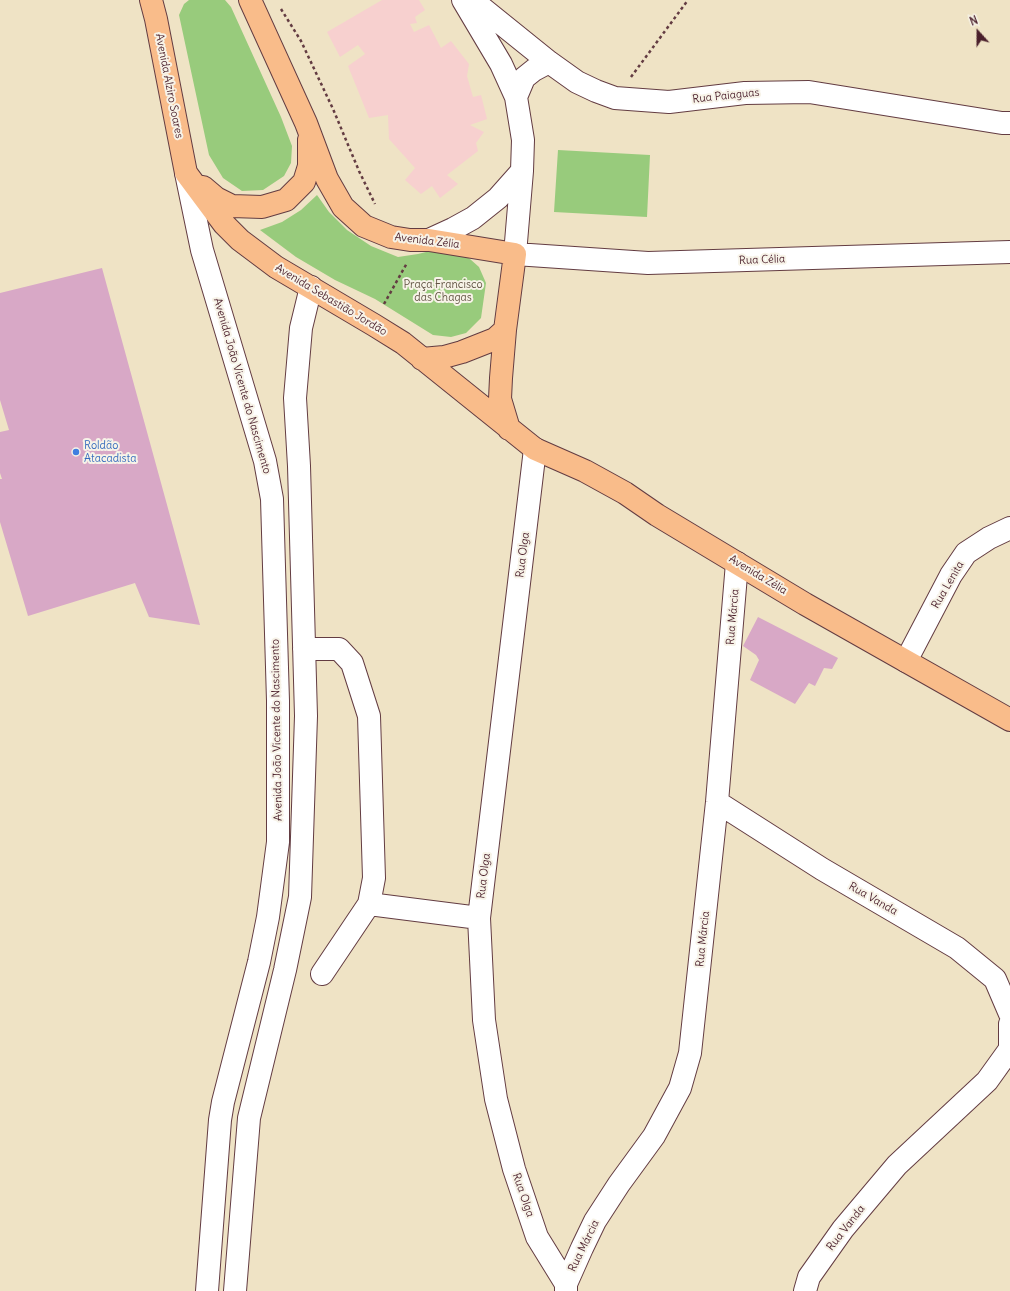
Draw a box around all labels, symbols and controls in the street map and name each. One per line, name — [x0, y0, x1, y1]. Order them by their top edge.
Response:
north arrow — [958, 12, 998, 52]
text: N — [968, 13, 980, 29]
street label: Avenida Alziro Soares — [152, 32, 186, 140]
street label: Rua Paiaguas — [692, 86, 760, 106]
street label: Avenida Zélia — [394, 230, 460, 252]
street label: Rua Célia — [739, 253, 785, 267]
street label: Avenida Sebastião Jordão — [273, 261, 389, 339]
park label: Praça Francisco das Chagas — [403, 278, 483, 304]
street label: Avenida João Vicente do Nascimento — [211, 297, 273, 475]
place label: Roldão Atacadista — [84, 439, 137, 465]
marker: Roldão Atacadista — [71, 447, 81, 457]
street label: Rua Olga — [514, 532, 532, 578]
street label: Avenida Zélia — [727, 552, 789, 598]
street label: Rua Lenita — [929, 559, 967, 611]
street label: Rua Márcia — [724, 588, 742, 646]
street label: Avenida João Vicente do Nascimento — [269, 639, 285, 821]
street label: Rua Olga — [475, 853, 493, 899]
street label: Rua Vanda — [846, 880, 900, 918]
street label: Rua Márcia — [694, 910, 712, 968]
street label: Rua Olga — [509, 1171, 537, 1219]
street label: Rua Vanda — [824, 1203, 868, 1253]
street label: Rua Márcia — [566, 1218, 602, 1274]

